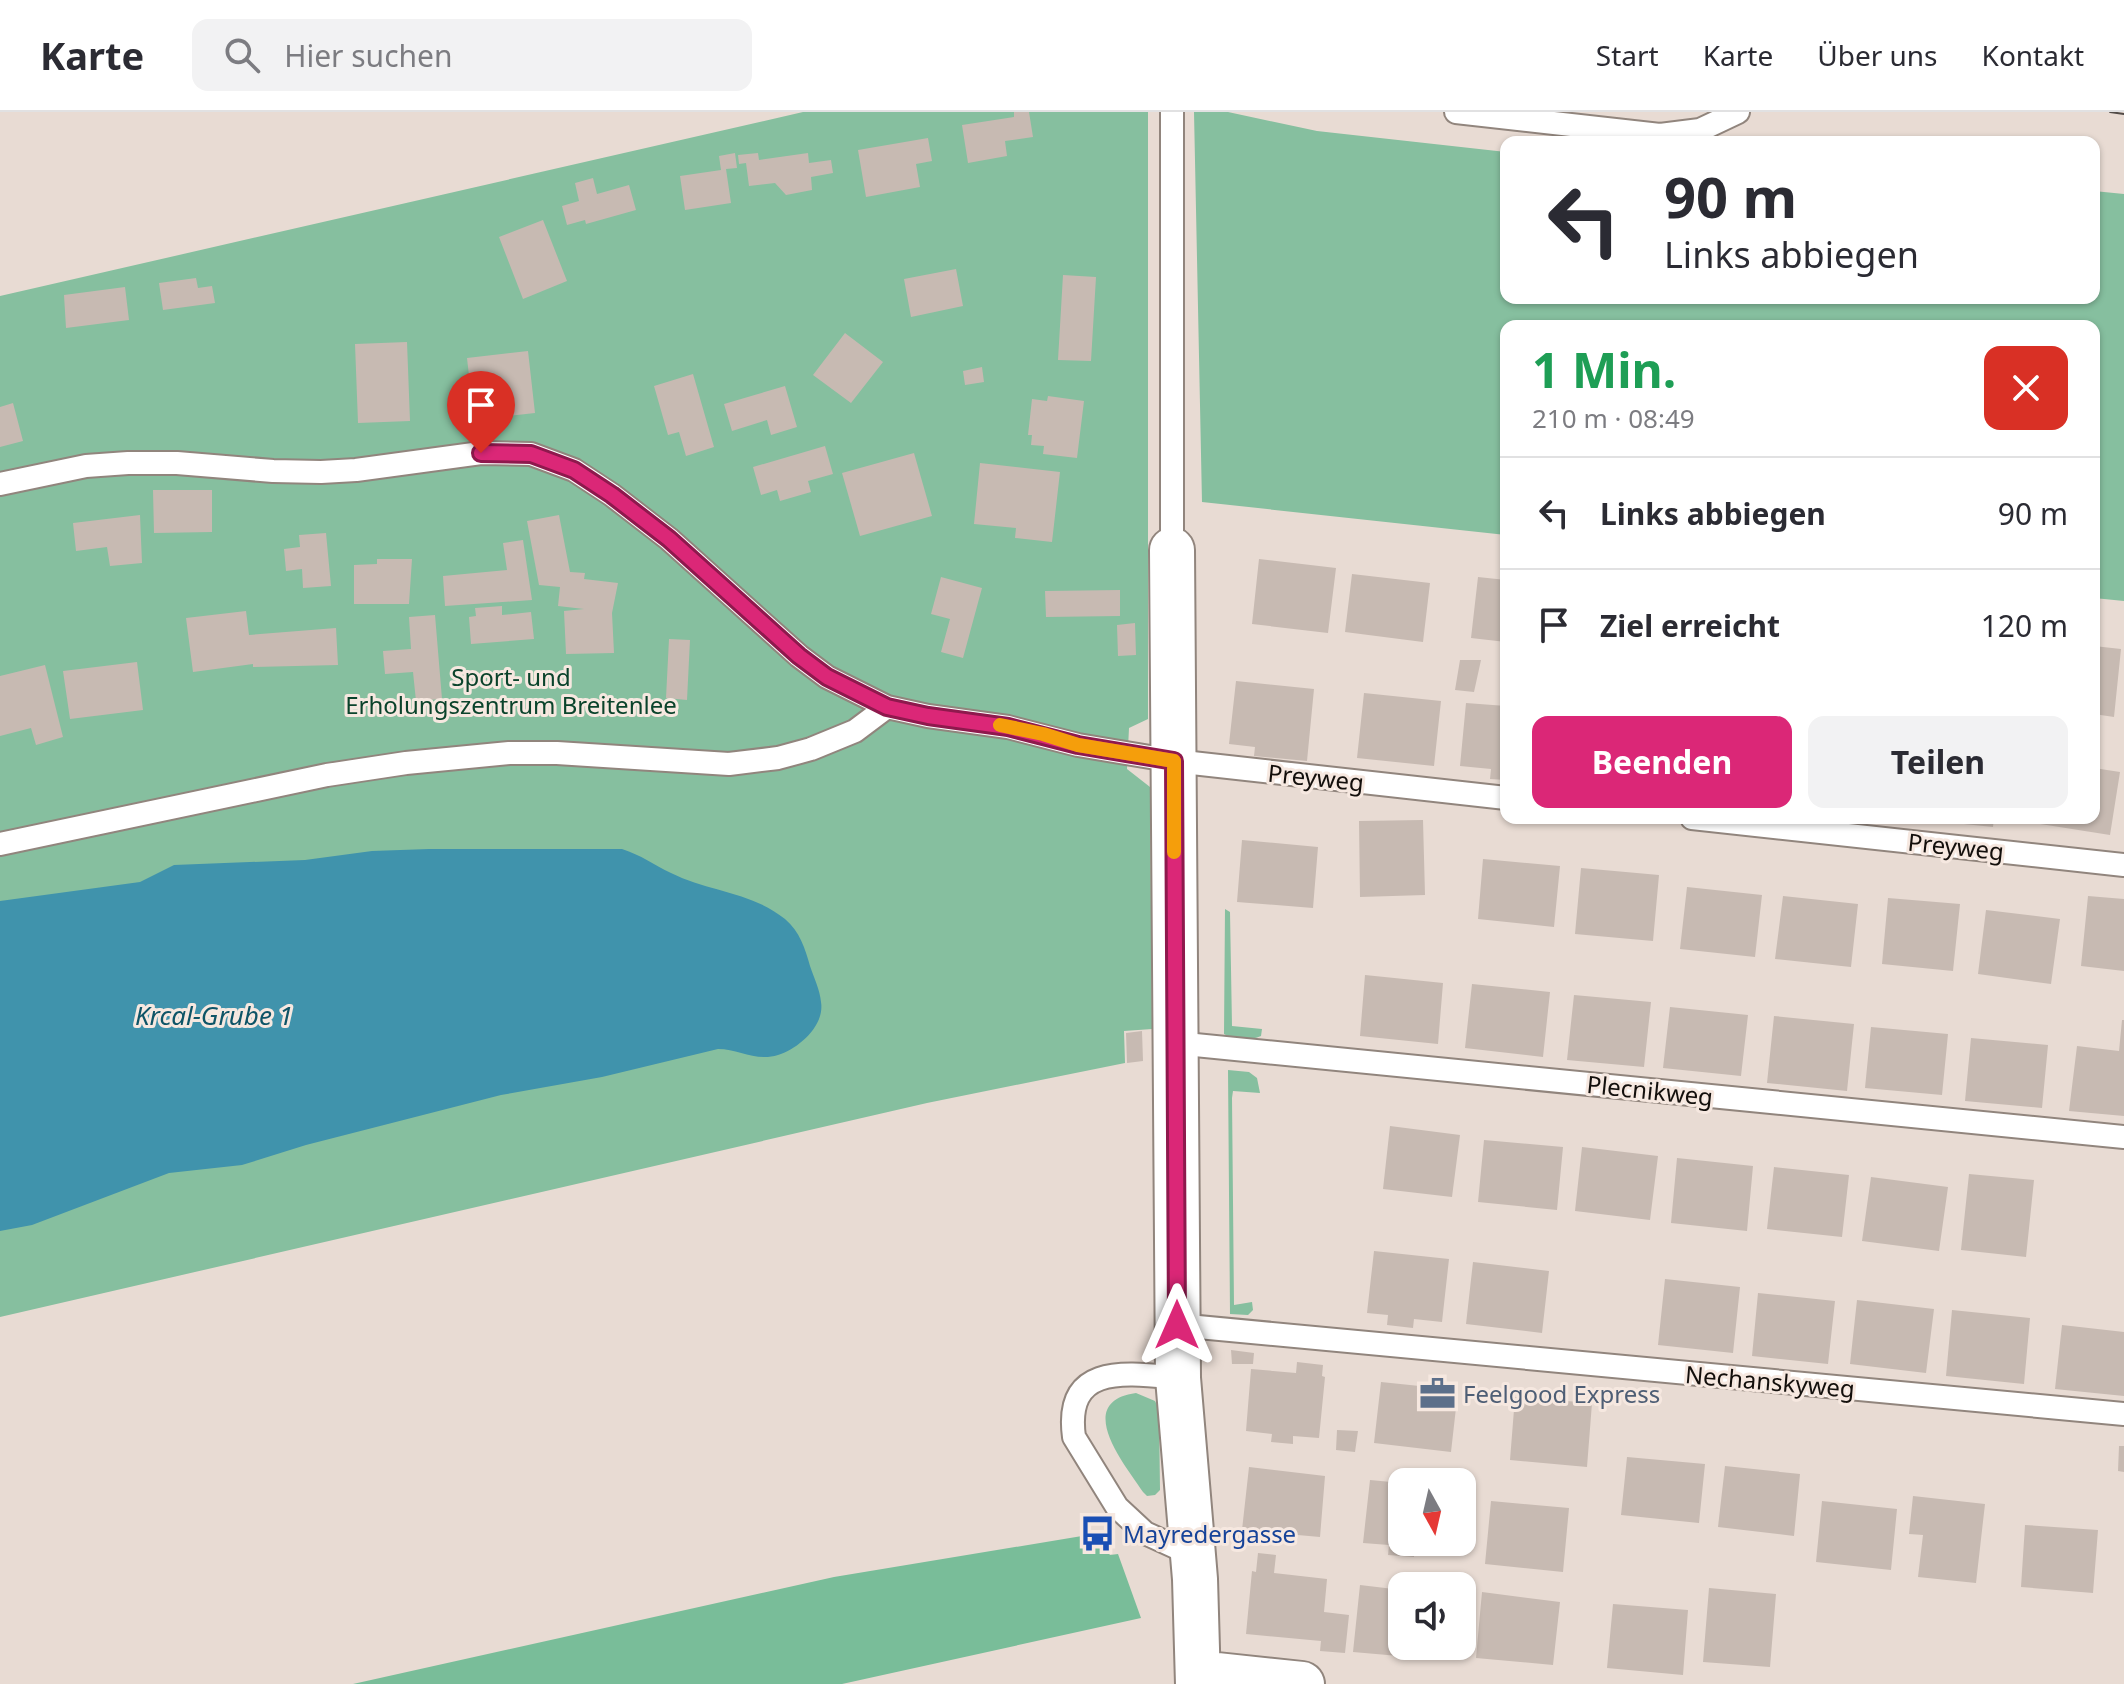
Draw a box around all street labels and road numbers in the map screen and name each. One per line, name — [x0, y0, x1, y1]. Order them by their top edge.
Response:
street label: Preyweg — [1266, 756, 1366, 798]
street label: Preyweg — [1906, 825, 2006, 867]
street label: Plecnikweg — [1585, 1067, 1715, 1113]
street label: Nechanskyweg — [1684, 1357, 1856, 1405]

